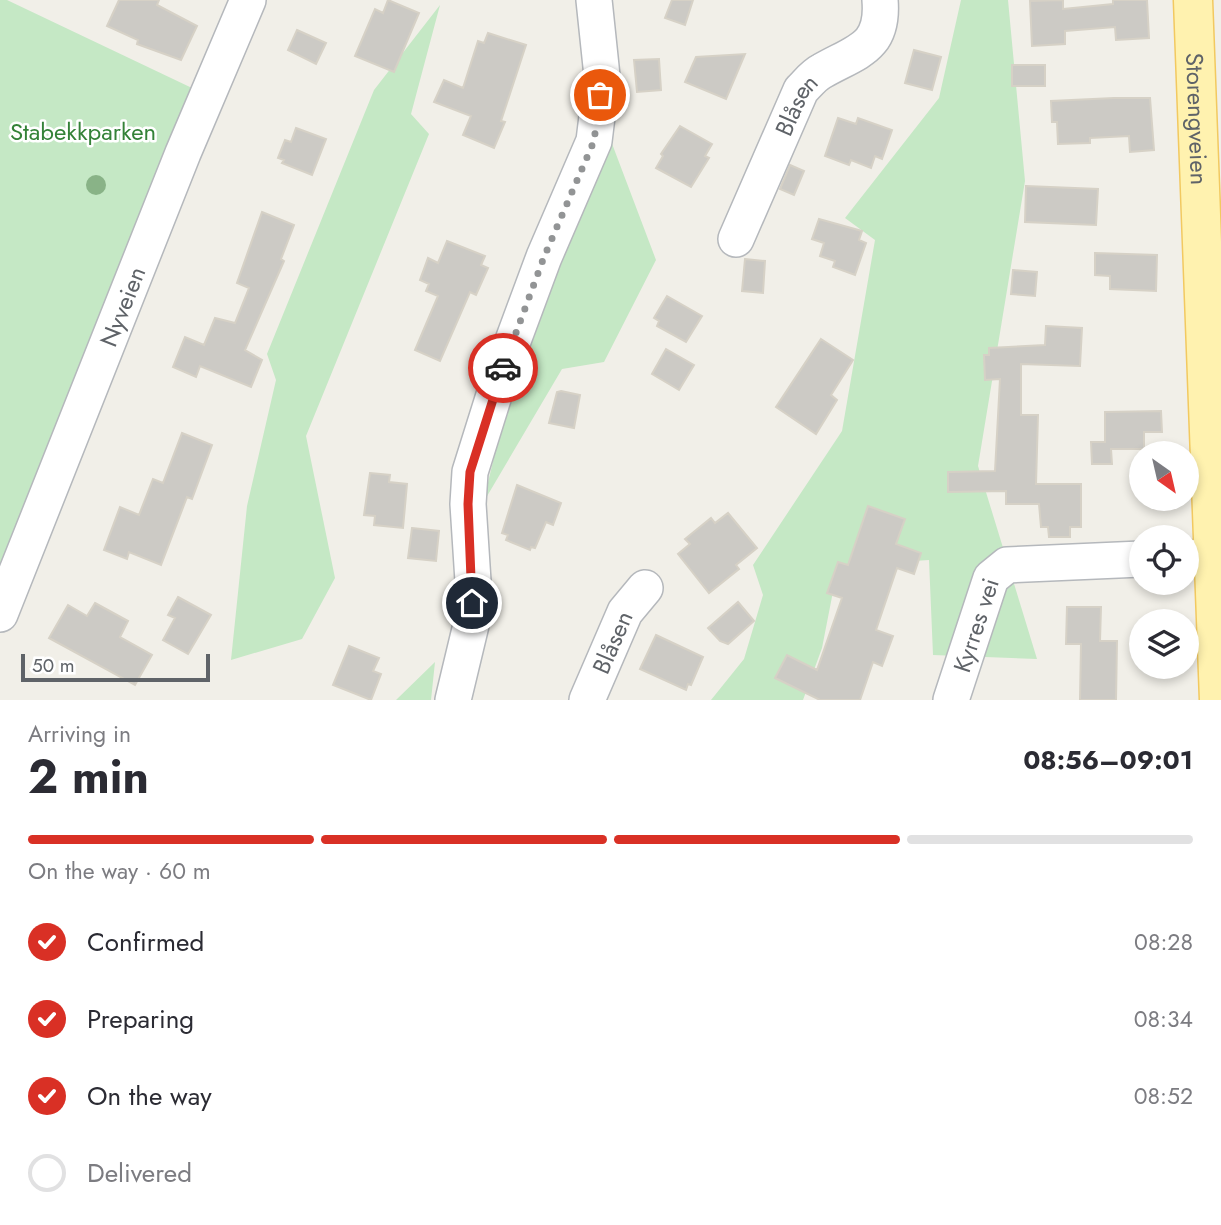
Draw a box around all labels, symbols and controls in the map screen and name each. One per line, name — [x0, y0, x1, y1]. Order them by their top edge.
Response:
street label: Storengveien — [1177, 52, 1217, 186]
pin — [570, 65, 630, 125]
street label: Blåsen — [766, 66, 825, 141]
icon: bag — [581, 76, 619, 114]
park label: Stabekkparken — [10, 114, 156, 149]
street label: Nyveien — [90, 261, 154, 352]
courier — [468, 333, 538, 403]
icon: car — [484, 349, 522, 387]
north arrow — [1129, 441, 1199, 511]
map controls — [1129, 441, 1199, 679]
button: locate — [1129, 525, 1199, 595]
pin — [442, 573, 502, 633]
street label: Kyrres vei — [944, 573, 1007, 677]
icon: home — [453, 584, 491, 622]
street label: Blåsen — [583, 605, 641, 679]
button: layers — [1129, 609, 1199, 679]
scale bar — [21, 651, 210, 683]
text: 50 m — [32, 652, 75, 679]
text: Arriving in — [28, 717, 131, 751]
text: 08:56–09:01 — [1023, 741, 1193, 779]
text: 2 min — [28, 744, 149, 810]
text: On the way · 60 m — [28, 854, 211, 888]
icon: check — [28, 923, 66, 961]
text: Confirmed — [87, 923, 204, 961]
text: 08:28 — [1134, 925, 1193, 959]
icon: check — [28, 1000, 66, 1038]
text: Preparing — [87, 1000, 194, 1038]
text: 08:34 — [1134, 1002, 1193, 1036]
icon: check — [28, 1077, 66, 1115]
text: On the way — [87, 1077, 212, 1115]
text: 08:52 — [1134, 1079, 1193, 1113]
text: Delivered — [87, 1154, 192, 1192]

